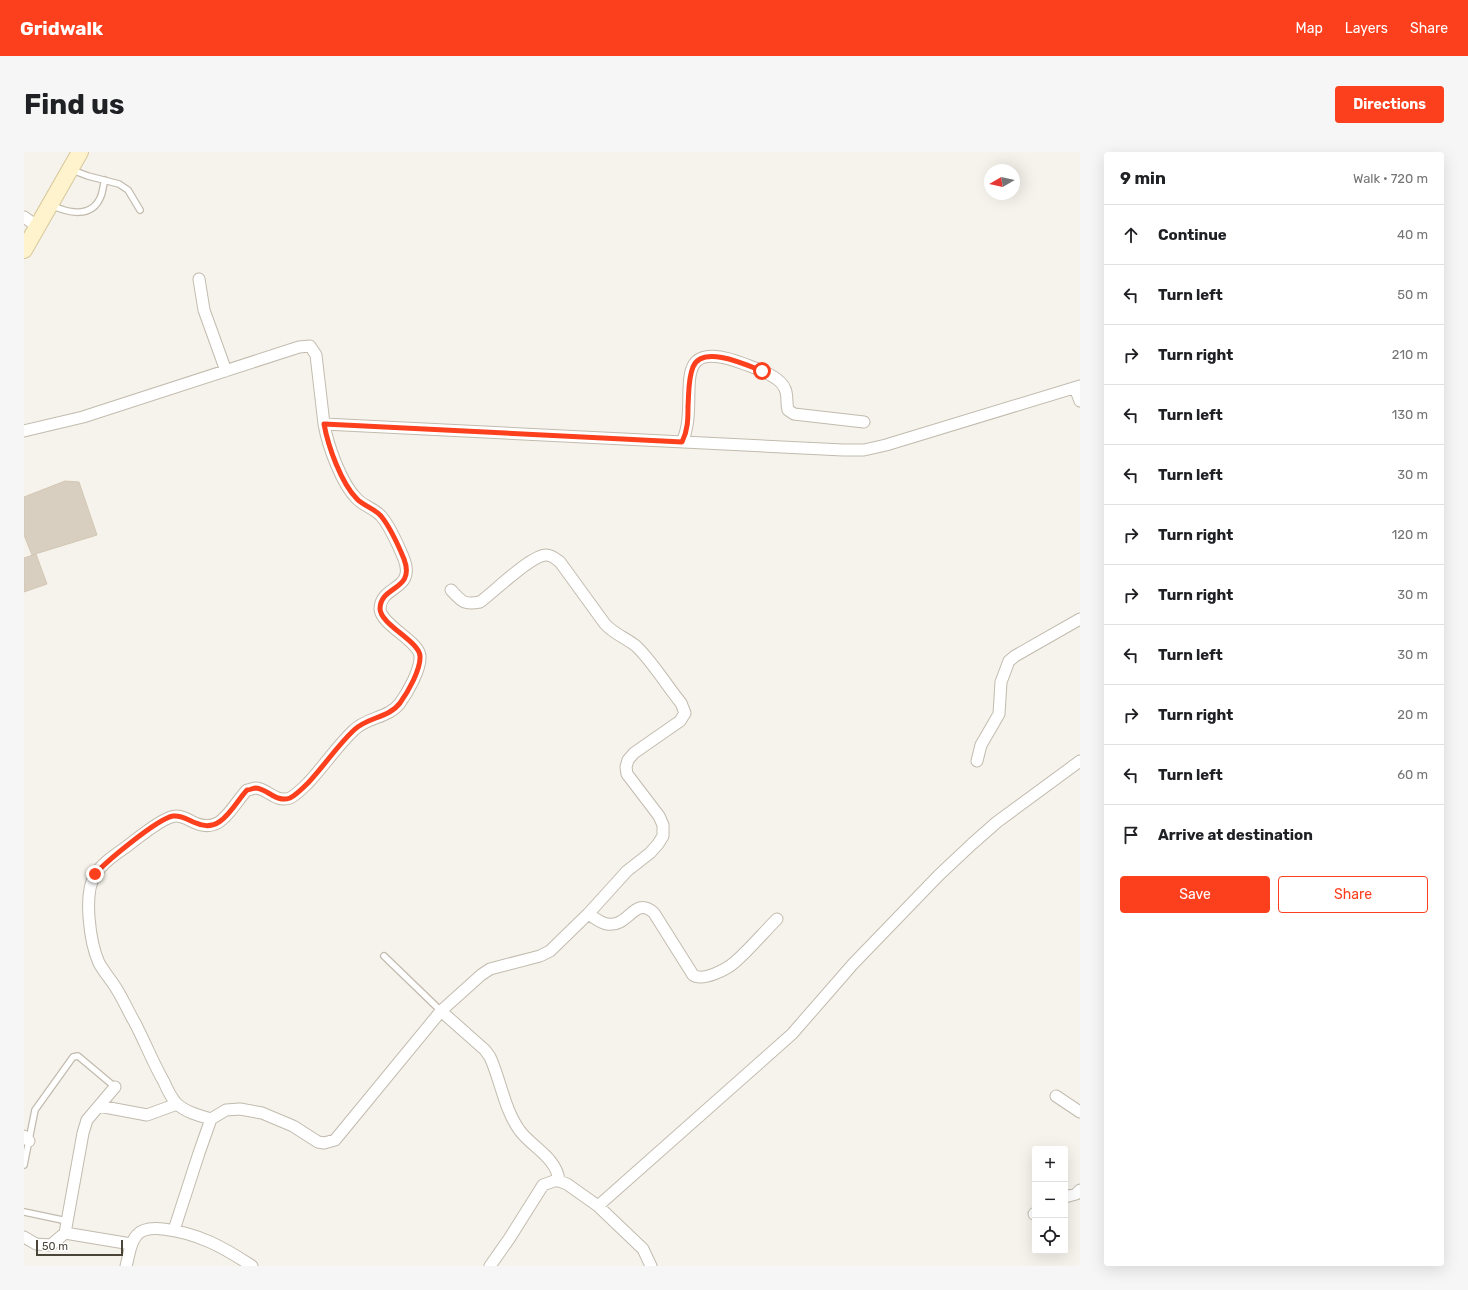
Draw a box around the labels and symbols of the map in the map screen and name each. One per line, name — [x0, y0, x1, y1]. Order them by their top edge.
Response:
north arrow — [984, 164, 1020, 200]
route start — [753, 362, 771, 380]
route end — [86, 865, 104, 883]
scale bar — [36, 1238, 123, 1257]

